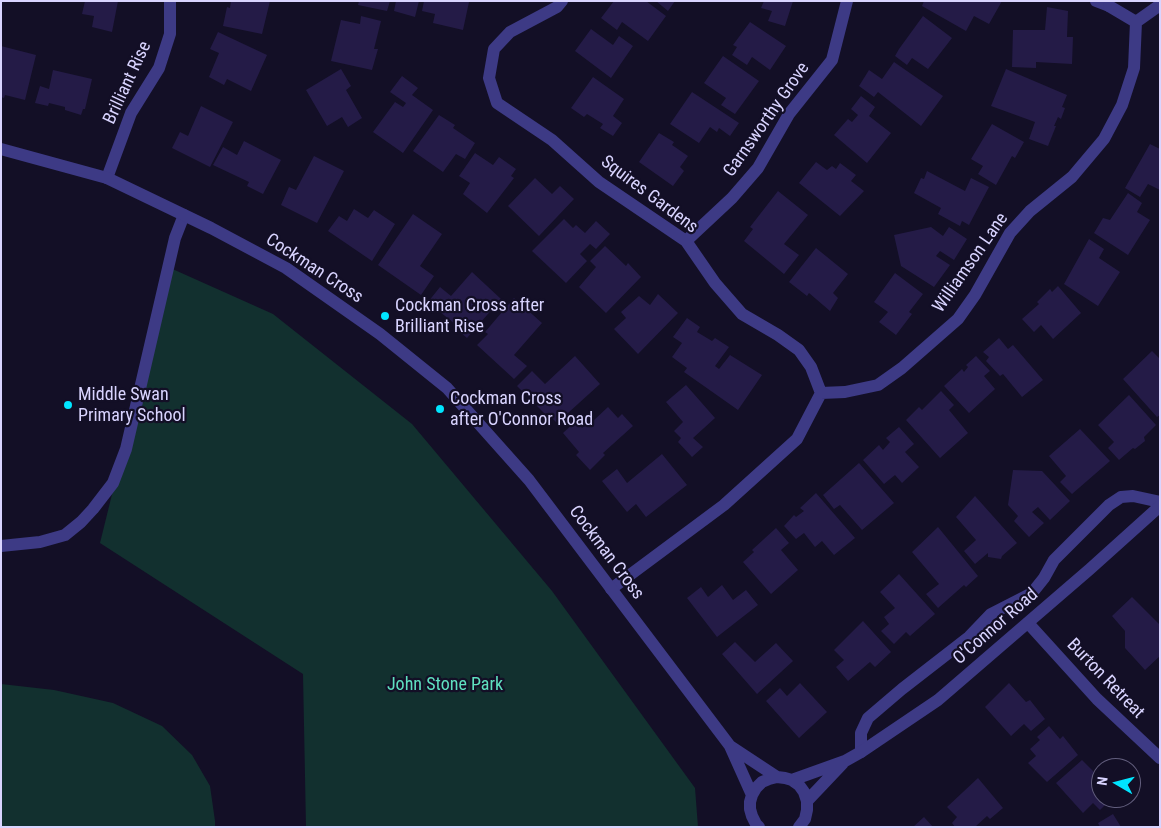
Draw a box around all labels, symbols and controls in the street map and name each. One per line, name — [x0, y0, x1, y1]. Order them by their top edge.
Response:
street label: Brilliant Rise — [99, 38, 157, 128]
street label: Garnsworthy Grove — [719, 59, 815, 181]
street label: Squires Gardens — [596, 151, 702, 239]
street label: Williamson Lane — [929, 209, 1013, 317]
street label: Cockman Cross — [261, 230, 367, 308]
place label: Cockman Cross after Brilliant Rise — [395, 295, 544, 338]
marker: Cockman Cross after Brilliant Rise — [379, 310, 391, 322]
place label: Middle Swan Primary School — [78, 384, 186, 426]
place label: Cockman Cross after O'Connor Road — [450, 388, 593, 430]
marker: Middle Swan Primary School — [62, 399, 74, 411]
marker: Cockman Cross after O'Connor Road — [434, 403, 446, 415]
street label: Cockman Cross — [564, 502, 648, 604]
street label: O'Connor Road — [949, 584, 1043, 670]
street label: Burton Retreat — [1062, 635, 1148, 723]
park label: John Stone Park — [387, 674, 503, 696]
north arrow — [1091, 758, 1141, 808]
text: N — [1094, 776, 1111, 786]

